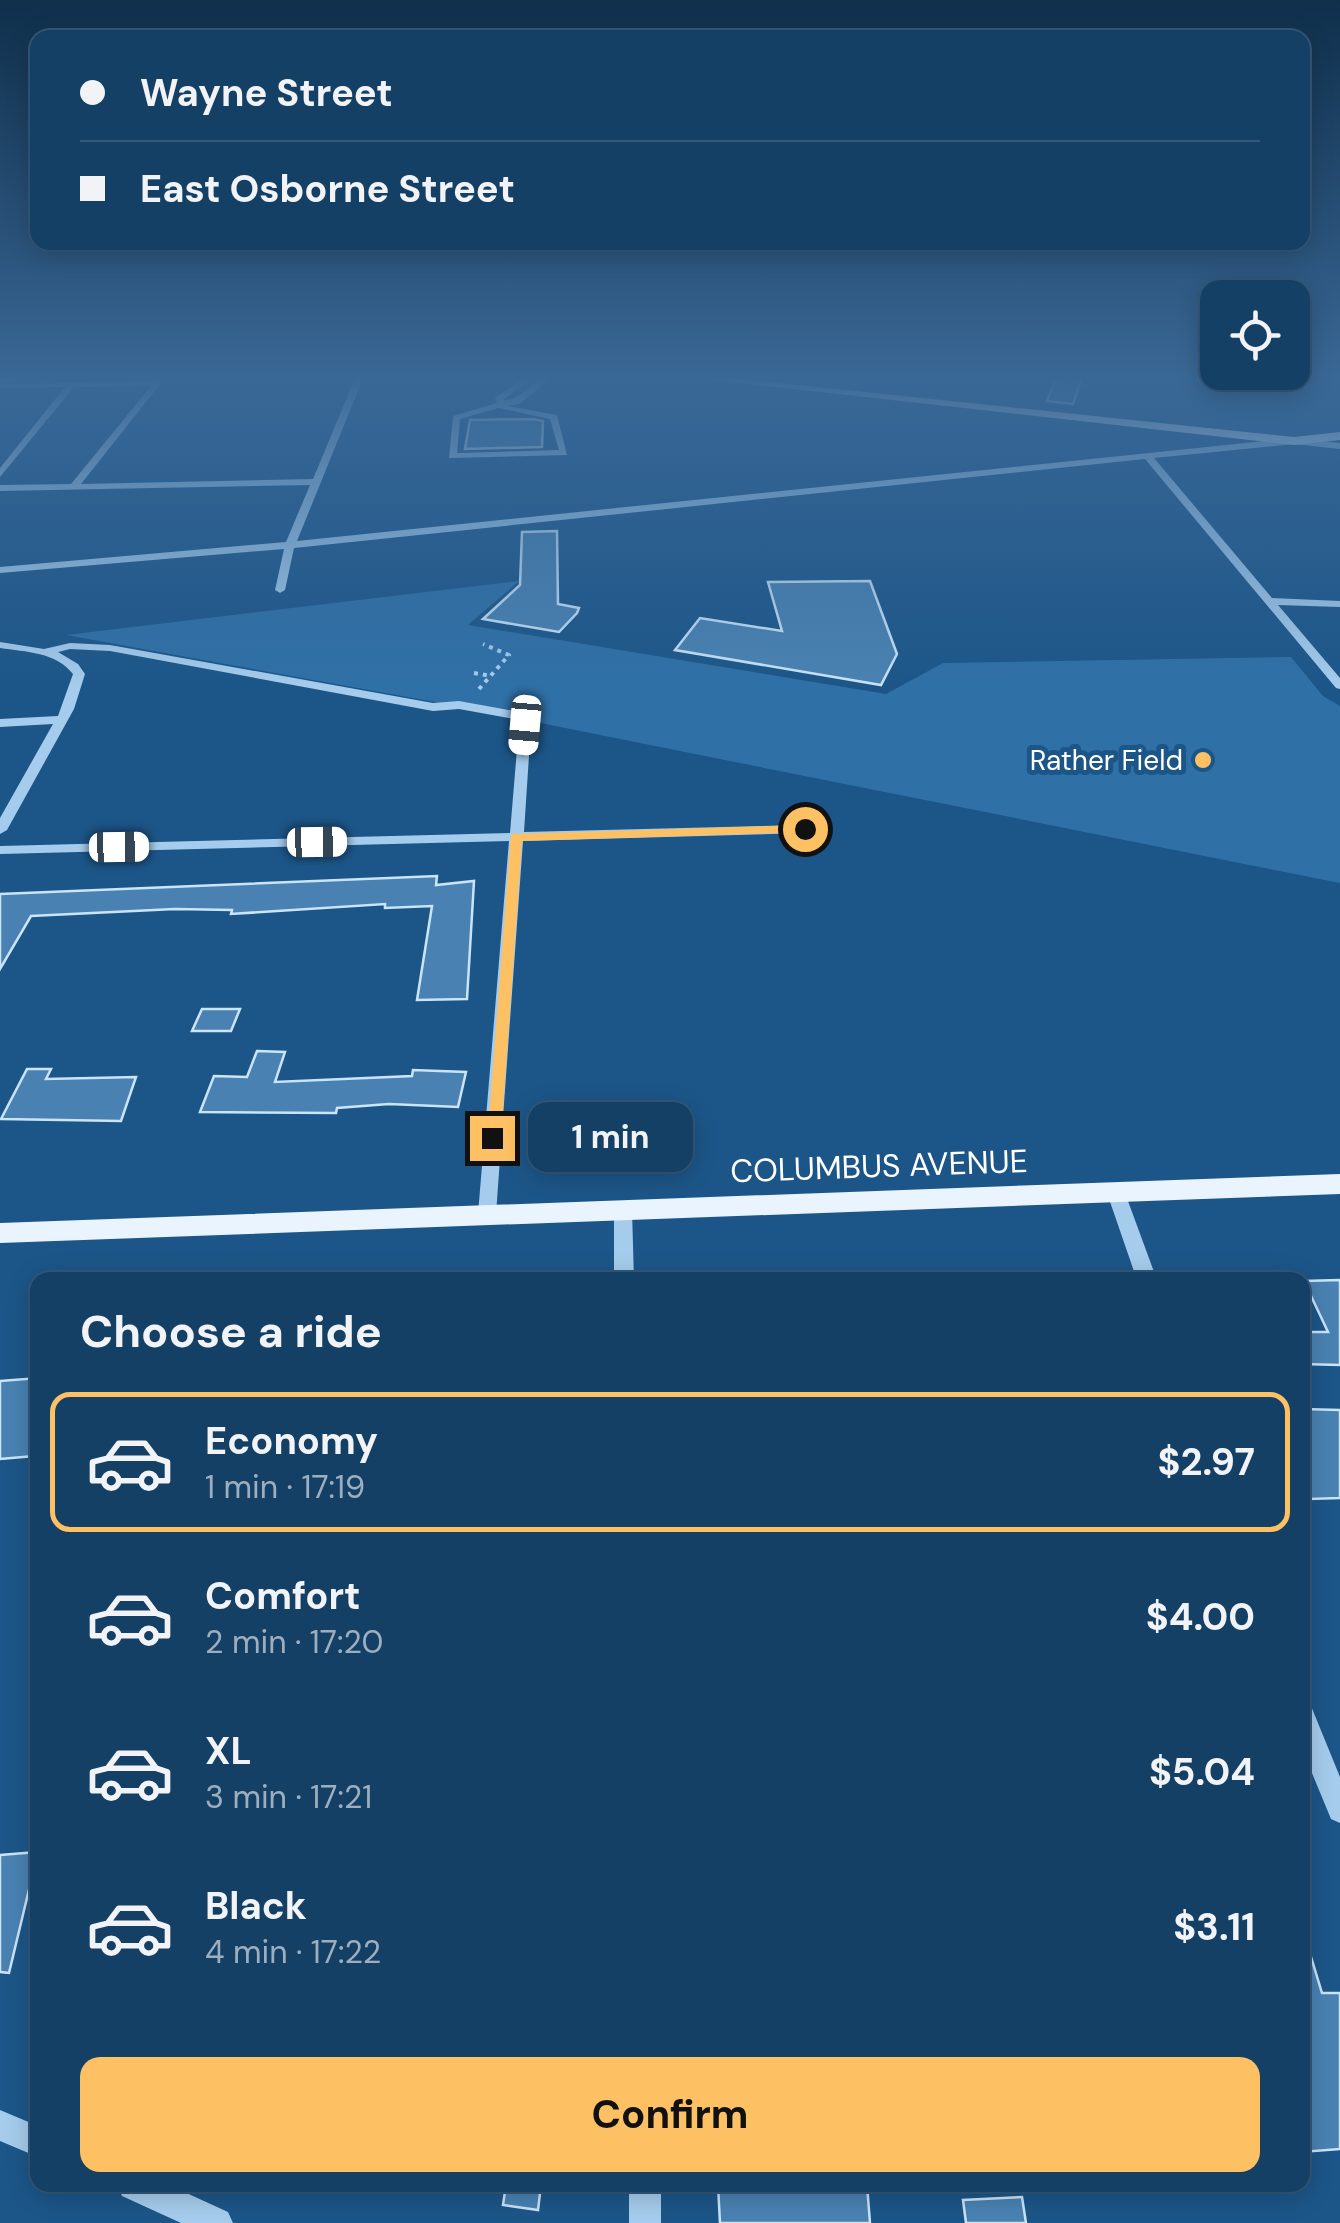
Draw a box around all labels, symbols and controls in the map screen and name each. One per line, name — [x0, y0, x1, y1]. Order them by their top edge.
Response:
text: Wayne Street — [140, 68, 393, 118]
text: East Osborne Street — [140, 164, 515, 214]
map controls — [1200, 280, 1310, 390]
button: locate — [1200, 280, 1310, 390]
car — [507, 694, 543, 756]
place label: Rather Field — [1030, 742, 1183, 779]
marker: Rather Field — [1192, 749, 1214, 771]
route start — [783, 807, 828, 852]
car — [287, 826, 347, 858]
car — [89, 831, 149, 863]
callout: 1 min — [527, 1103, 692, 1173]
route end — [470, 1116, 515, 1161]
text: 1 min — [572, 1116, 649, 1158]
street label: COLUMBUS AVENUE — [730, 1140, 1028, 1192]
text: Choose a ride — [80, 1302, 382, 1361]
text: Economy — [205, 1416, 378, 1466]
icon: car — [85, 1417, 175, 1507]
text: $2.97 — [1158, 1437, 1255, 1487]
text: 1 min · 17:19 — [205, 1466, 365, 1508]
text: Comfort — [205, 1571, 361, 1621]
icon: car — [85, 1572, 175, 1662]
text: $4.00 — [1146, 1592, 1255, 1642]
text: 2 min · 17:20 — [205, 1621, 383, 1663]
text: XL — [205, 1726, 252, 1776]
icon: car — [85, 1727, 175, 1817]
text: $5.04 — [1149, 1747, 1255, 1797]
text: 3 min · 17:21 — [205, 1776, 372, 1818]
text: Black — [205, 1881, 307, 1931]
icon: car — [85, 1882, 175, 1972]
text: $3.11 — [1173, 1902, 1255, 1952]
text: 4 min · 17:22 — [205, 1931, 381, 1973]
button: Confirm — [80, 2057, 1260, 2172]

